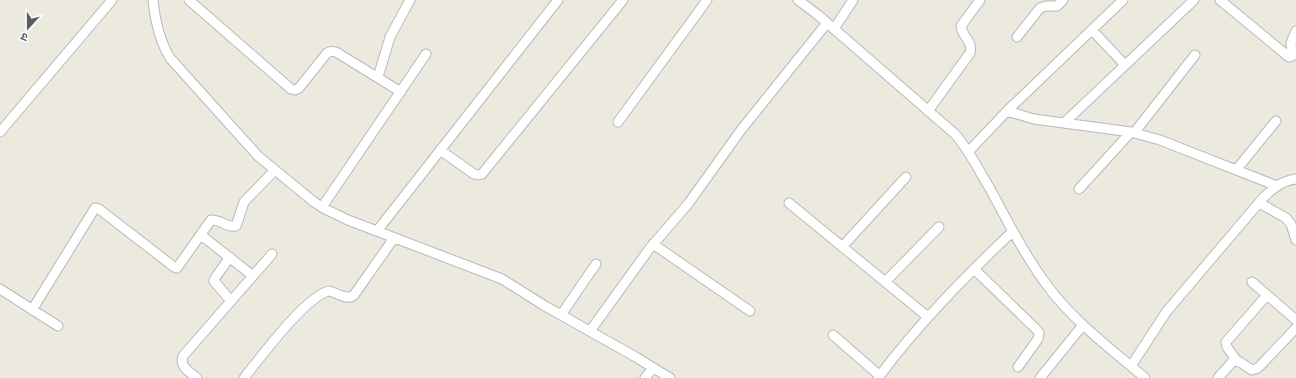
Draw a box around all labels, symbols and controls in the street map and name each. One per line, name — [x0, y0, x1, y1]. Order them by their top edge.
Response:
north arrow — [8, 8, 48, 48]
text: उ — [19, 29, 30, 44]

